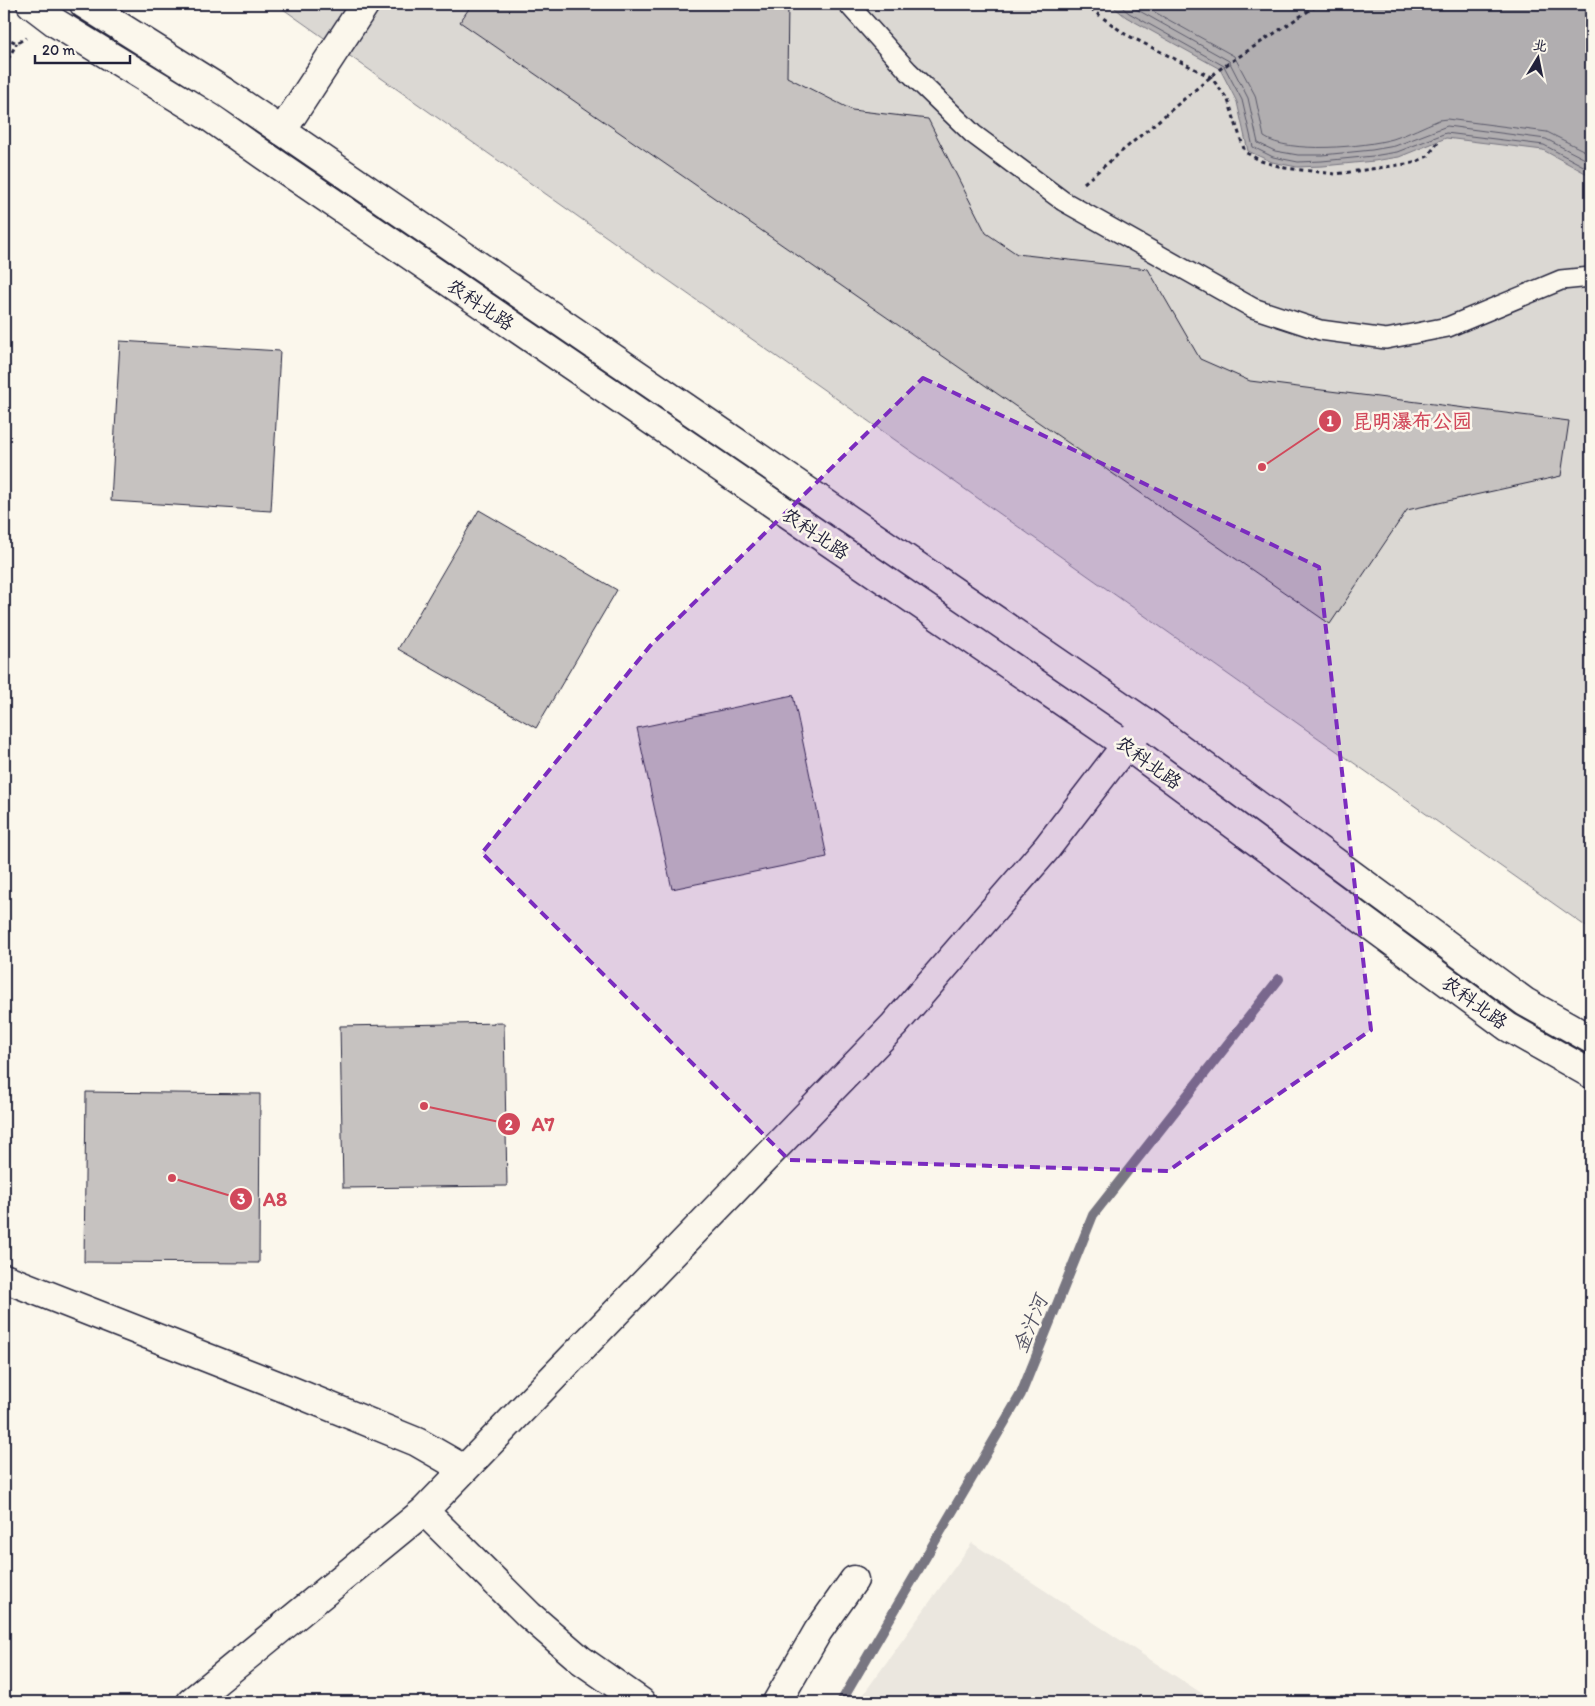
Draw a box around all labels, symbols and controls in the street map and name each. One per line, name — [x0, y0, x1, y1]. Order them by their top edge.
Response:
scale bar — [35, 32, 130, 64]
north arrow — [1512, 32, 1562, 82]
text: 北 — [1532, 36, 1549, 55]
text: 20 m — [42, 41, 76, 59]
street label: 农科北路 — [443, 274, 519, 335]
callout: 昆明瀑布公园 — [1317, 404, 1482, 439]
text: 昆明瀑布公园 — [1352, 409, 1472, 433]
text: 1 — [1327, 412, 1334, 430]
street label: 农科北路 — [778, 503, 854, 564]
street label: 农科北路 — [1111, 731, 1186, 794]
street label: 农科北路 — [1437, 971, 1512, 1034]
callout: A7 — [497, 1107, 565, 1142]
text: A7 — [531, 1112, 554, 1136]
text: 2 — [505, 1116, 513, 1134]
callout: A8 — [228, 1182, 297, 1217]
text: A8 — [262, 1187, 287, 1211]
text: 3 — [237, 1190, 245, 1208]
water label: 金汁河 — [1008, 1289, 1053, 1356]

